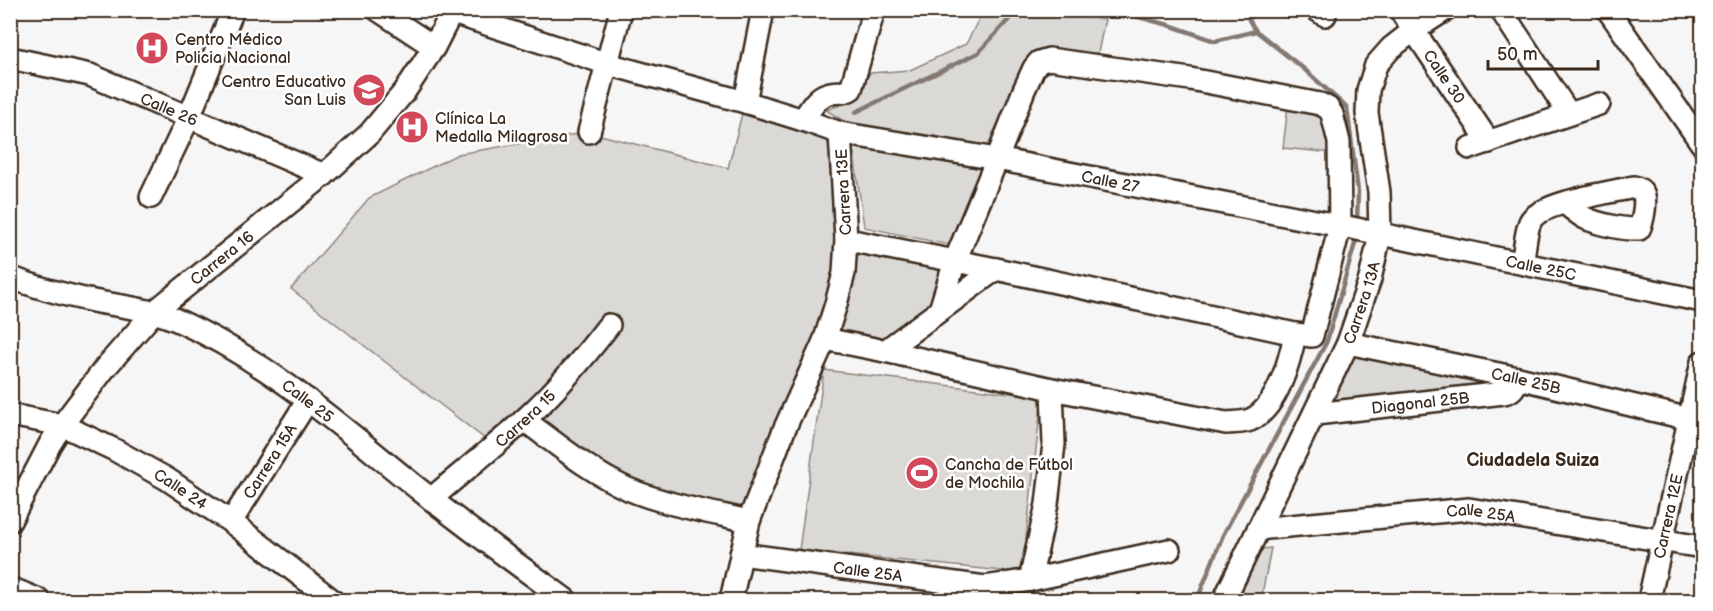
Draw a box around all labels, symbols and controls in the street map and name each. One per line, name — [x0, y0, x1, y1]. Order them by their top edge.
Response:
hospital icon: Centro Médico Policia Nacional — [134, 30, 170, 66]
place label: Centro Médico Policia Nacional — [175, 31, 291, 68]
scale bar — [1488, 33, 1598, 71]
text: 50 m — [1497, 44, 1538, 65]
street label: Calle 30 — [1419, 47, 1468, 108]
school or university icon: Centro Educativo San Luis — [351, 72, 387, 108]
place label: Centro Educativo San Luis — [221, 73, 346, 110]
street label: Calle 26 — [137, 90, 200, 131]
hospital icon: Clínica La Medalla Milagrosa — [394, 109, 430, 145]
place label: Clínica La Medalla Milagrosa — [435, 110, 568, 147]
street label: Carrera 13E — [833, 148, 856, 236]
street label: Calle 27 — [1080, 168, 1141, 197]
street label: Carrera 16 — [187, 227, 258, 290]
street label: Calle 25C — [1504, 252, 1577, 285]
street label: Carrera 13A — [1340, 260, 1385, 347]
street label: Calle 25B — [1489, 365, 1563, 399]
street label: Calle 25 — [278, 376, 337, 427]
street label: Carrera 15 — [492, 387, 560, 452]
street label: Diagonal 25B — [1371, 389, 1471, 419]
street label: Carrera 15A — [240, 421, 302, 503]
district label: Ciudadela Suiza — [1467, 450, 1599, 471]
sports icon: Cancha de Fútbol de Mochila — [904, 455, 940, 491]
place label: Cancha de Fútbol de Mochila — [945, 456, 1073, 493]
street label: Calle 24 — [150, 466, 211, 515]
street label: Carrera 12E — [1651, 472, 1688, 561]
street label: Calle 25A — [1446, 501, 1517, 527]
street label: Calle 25A — [832, 559, 904, 587]

